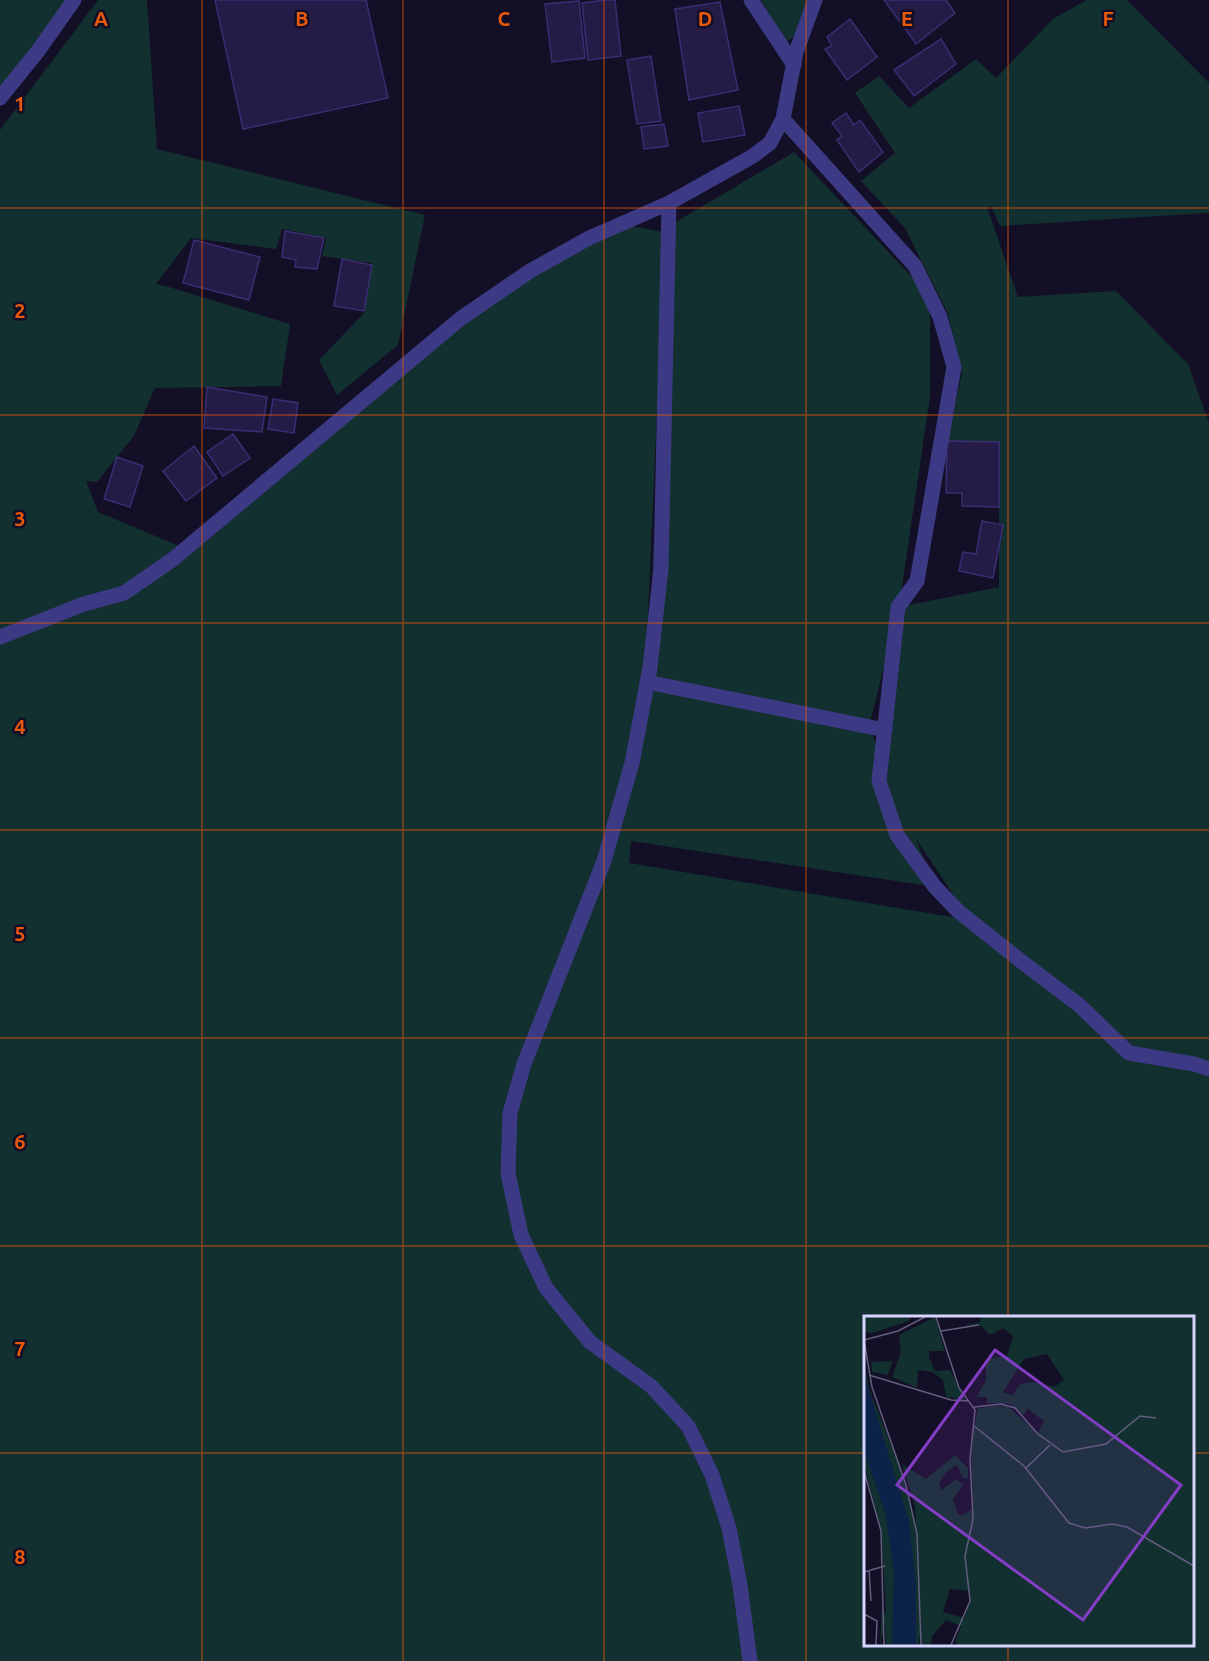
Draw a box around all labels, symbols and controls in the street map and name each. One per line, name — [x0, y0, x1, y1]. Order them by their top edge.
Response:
text: A — [94, 7, 108, 30]
text: B — [295, 7, 309, 30]
text: C — [498, 7, 511, 30]
text: D — [698, 7, 712, 30]
text: E — [901, 7, 913, 30]
text: F — [1102, 7, 1114, 30]
text: 1 — [14, 92, 26, 115]
text: 2 — [14, 299, 26, 322]
text: 3 — [14, 507, 26, 530]
text: 4 — [14, 715, 26, 738]
text: 5 — [14, 922, 26, 945]
text: 6 — [14, 1130, 26, 1153]
inset map — [864, 1316, 1194, 1646]
text: 7 — [14, 1337, 26, 1360]
text: 8 — [14, 1545, 26, 1568]

